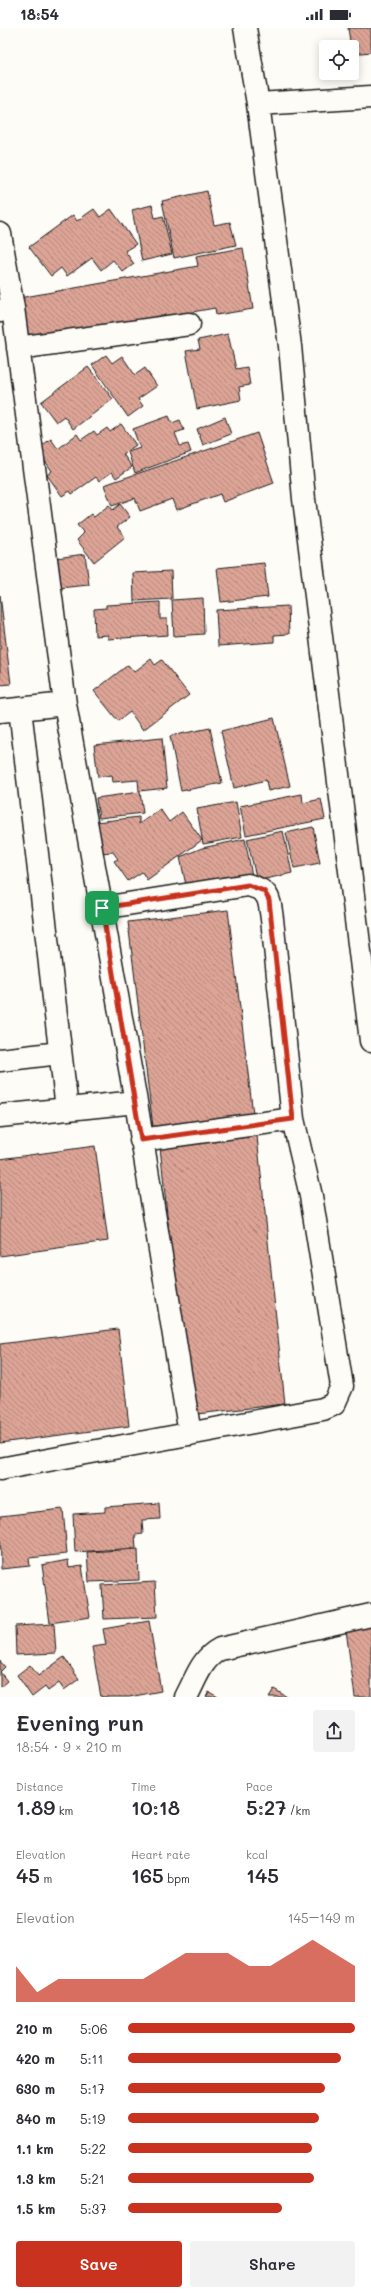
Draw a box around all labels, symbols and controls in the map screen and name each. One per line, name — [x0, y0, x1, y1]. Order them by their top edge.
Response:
text: 18:54 — [20, 4, 59, 24]
map controls — [319, 40, 359, 80]
button: locate — [319, 40, 359, 80]
pin — [85, 891, 119, 925]
icon: arrive — [91, 897, 113, 919]
text: Evening run — [16, 1708, 144, 1737]
button: share — [313, 1710, 355, 1752]
text: 18:54 · 9 × 210 m — [16, 1738, 122, 1755]
text: Distance — [16, 1779, 63, 1794]
text: Time — [131, 1779, 156, 1794]
text: Pace — [246, 1779, 273, 1794]
text: 1.89 — [16, 1794, 55, 1820]
text: 10:18 — [131, 1794, 180, 1820]
text: 5:27 — [246, 1794, 286, 1820]
text: km — [55, 1803, 73, 1818]
text: /km — [286, 1803, 310, 1818]
text: Elevation — [16, 1847, 65, 1862]
text: Heart rate — [131, 1847, 190, 1862]
text: kcal — [246, 1847, 268, 1862]
text: 45 — [16, 1862, 40, 1888]
text: 165 — [131, 1862, 164, 1888]
text: 145 — [246, 1862, 279, 1888]
text: m — [40, 1871, 52, 1886]
text: bpm — [164, 1871, 190, 1886]
text: Elevation — [16, 1909, 74, 1926]
text: 145–149 m — [288, 1909, 355, 1926]
text: 210 m — [16, 2020, 52, 2037]
text: 5:06 — [80, 2020, 107, 2037]
text: 420 m — [16, 2050, 55, 2067]
text: 5:11 — [80, 2050, 103, 2067]
text: 630 m — [16, 2080, 55, 2097]
text: 5:17 — [80, 2080, 105, 2097]
text: 840 m — [16, 2110, 56, 2127]
text: 5:19 — [80, 2110, 105, 2127]
text: 1.1 km — [16, 2140, 54, 2157]
text: 5:22 — [80, 2140, 106, 2157]
text: 1.3 km — [16, 2170, 56, 2187]
text: 5:21 — [80, 2170, 105, 2187]
text: 1.5 km — [16, 2200, 55, 2217]
text: 5:37 — [80, 2200, 106, 2217]
button: Save — [16, 2241, 182, 2287]
button: Share — [190, 2241, 355, 2287]

